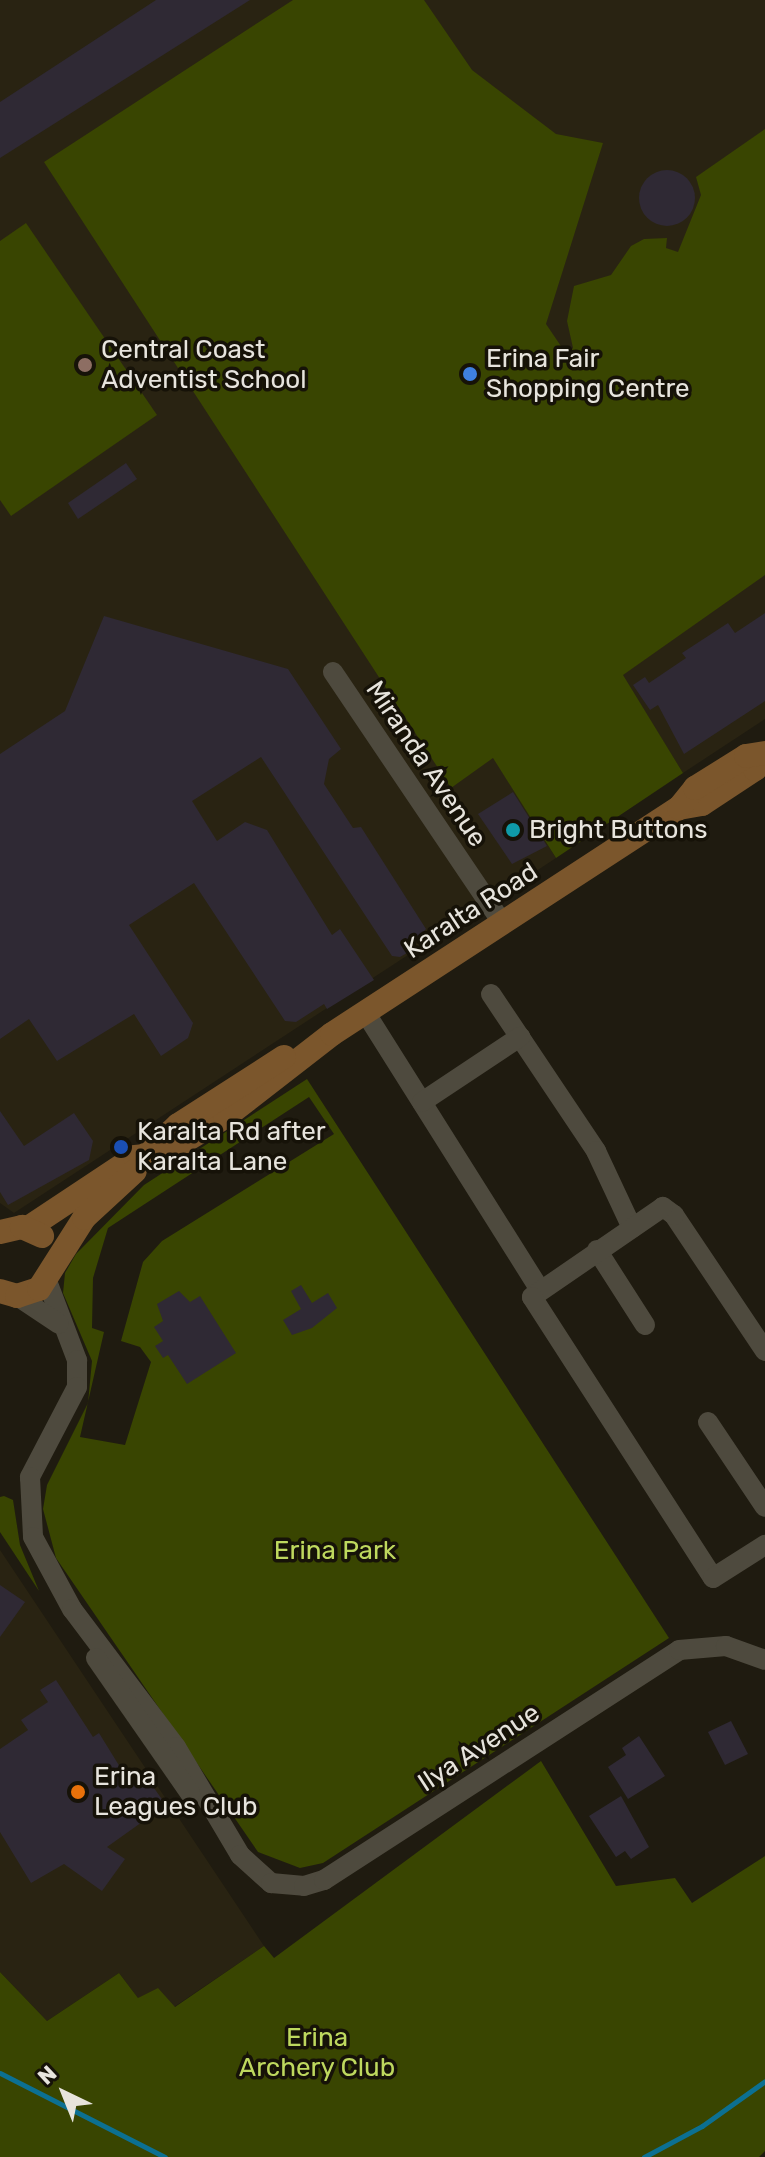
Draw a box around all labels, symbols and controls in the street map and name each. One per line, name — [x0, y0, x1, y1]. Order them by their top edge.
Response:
place label: Central Coast Adventist School — [101, 334, 307, 396]
place label: Erina Fair Shopping Centre — [486, 343, 690, 404]
marker: Central Coast Adventist School — [76, 356, 94, 374]
marker: Erina Fair Shopping Centre — [461, 365, 479, 383]
street label: Miranda Avenue — [359, 675, 493, 853]
place label: Bright Buttons — [529, 814, 708, 846]
marker: Bright Buttons — [504, 821, 522, 839]
street label: Karalta Road — [398, 856, 544, 966]
place label: Karalta Rd after Karalta Lane — [137, 1116, 326, 1178]
marker: Karalta Rd after Karalta Lane — [112, 1138, 130, 1156]
park label: Erina Park — [274, 1535, 396, 1567]
street label: Ilya Avenue — [412, 1697, 546, 1799]
place label: Erina Leagues Club — [94, 1761, 257, 1822]
marker: Erina Leagues Club — [69, 1783, 87, 1801]
park label: Erina Archery Club — [238, 2022, 396, 2084]
north arrow — [24, 2053, 104, 2133]
text: N — [32, 2060, 62, 2090]

